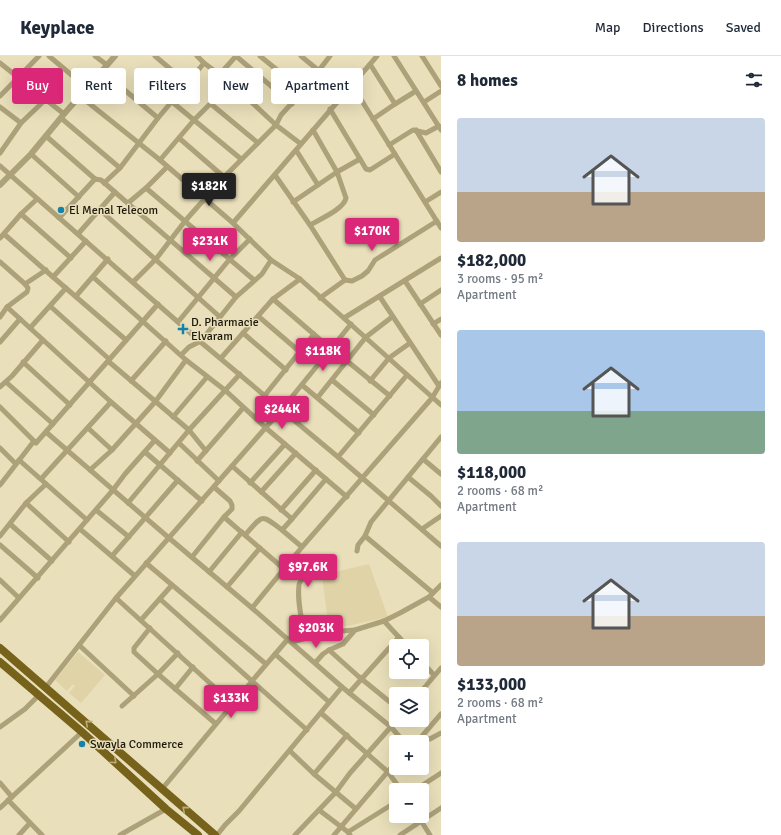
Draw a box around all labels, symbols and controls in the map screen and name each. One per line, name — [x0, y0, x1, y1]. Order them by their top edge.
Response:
text: Keyplace — [20, 16, 95, 40]
text: Map — [595, 19, 621, 36]
text: Directions — [643, 19, 704, 36]
text: Saved — [726, 19, 761, 36]
chip: Buy — [12, 68, 63, 104]
chip: Rent — [71, 68, 126, 104]
chip: Filters — [134, 68, 200, 104]
chip: New — [208, 68, 263, 104]
chip: Apartment — [271, 68, 363, 104]
icon: filters — [743, 69, 765, 91]
text: 8 homes — [457, 70, 518, 91]
icon: home — [575, 144, 647, 216]
pin: $182K — [181, 173, 237, 207]
text: $182K — [191, 178, 227, 194]
place label: El Menal Telecom — [69, 203, 158, 218]
marker: El Menal Telecom — [56, 205, 66, 215]
pin: $170K — [344, 218, 400, 252]
text: $170K — [354, 223, 390, 239]
pin: $231K — [182, 228, 238, 262]
text: $231K — [192, 233, 228, 249]
text: $182,000 — [457, 250, 526, 271]
text: 3 rooms · 95 m² — [457, 271, 543, 287]
text: Apartment — [457, 287, 517, 303]
place label: D. Pharmacie Elvaram — [191, 315, 259, 344]
marker: D. Pharmacie Elvaram — [178, 324, 188, 334]
pin: $118K — [295, 338, 351, 372]
text: $118K — [305, 343, 341, 359]
icon: home — [575, 356, 647, 428]
pin: $244K — [254, 396, 310, 430]
text: $244K — [264, 401, 300, 417]
text: $118,000 — [457, 462, 526, 483]
text: 2 rooms · 68 m² — [457, 483, 543, 499]
text: Apartment — [457, 499, 517, 515]
pin: $97.6K — [275, 554, 341, 588]
text: $97.6K — [288, 559, 328, 575]
icon: home — [575, 568, 647, 640]
pin: $203K — [288, 615, 344, 649]
text: $203K — [298, 620, 334, 636]
map controls — [389, 639, 429, 823]
button: locate — [389, 639, 429, 679]
text: $133,000 — [457, 674, 526, 695]
pin: $133K — [203, 685, 259, 719]
button: layers — [389, 687, 429, 727]
text: $133K — [213, 690, 249, 706]
text: 2 rooms · 68 m² — [457, 695, 543, 711]
text: Apartment — [457, 711, 517, 727]
one-way arrow — [85, 721, 92, 728]
button: + — [389, 735, 429, 775]
place label: Swayla Commerce — [90, 737, 183, 752]
marker: Swayla Commerce — [77, 739, 87, 749]
one-way arrow — [109, 756, 117, 764]
button: − — [389, 783, 429, 823]
one-way arrow — [183, 807, 190, 814]

